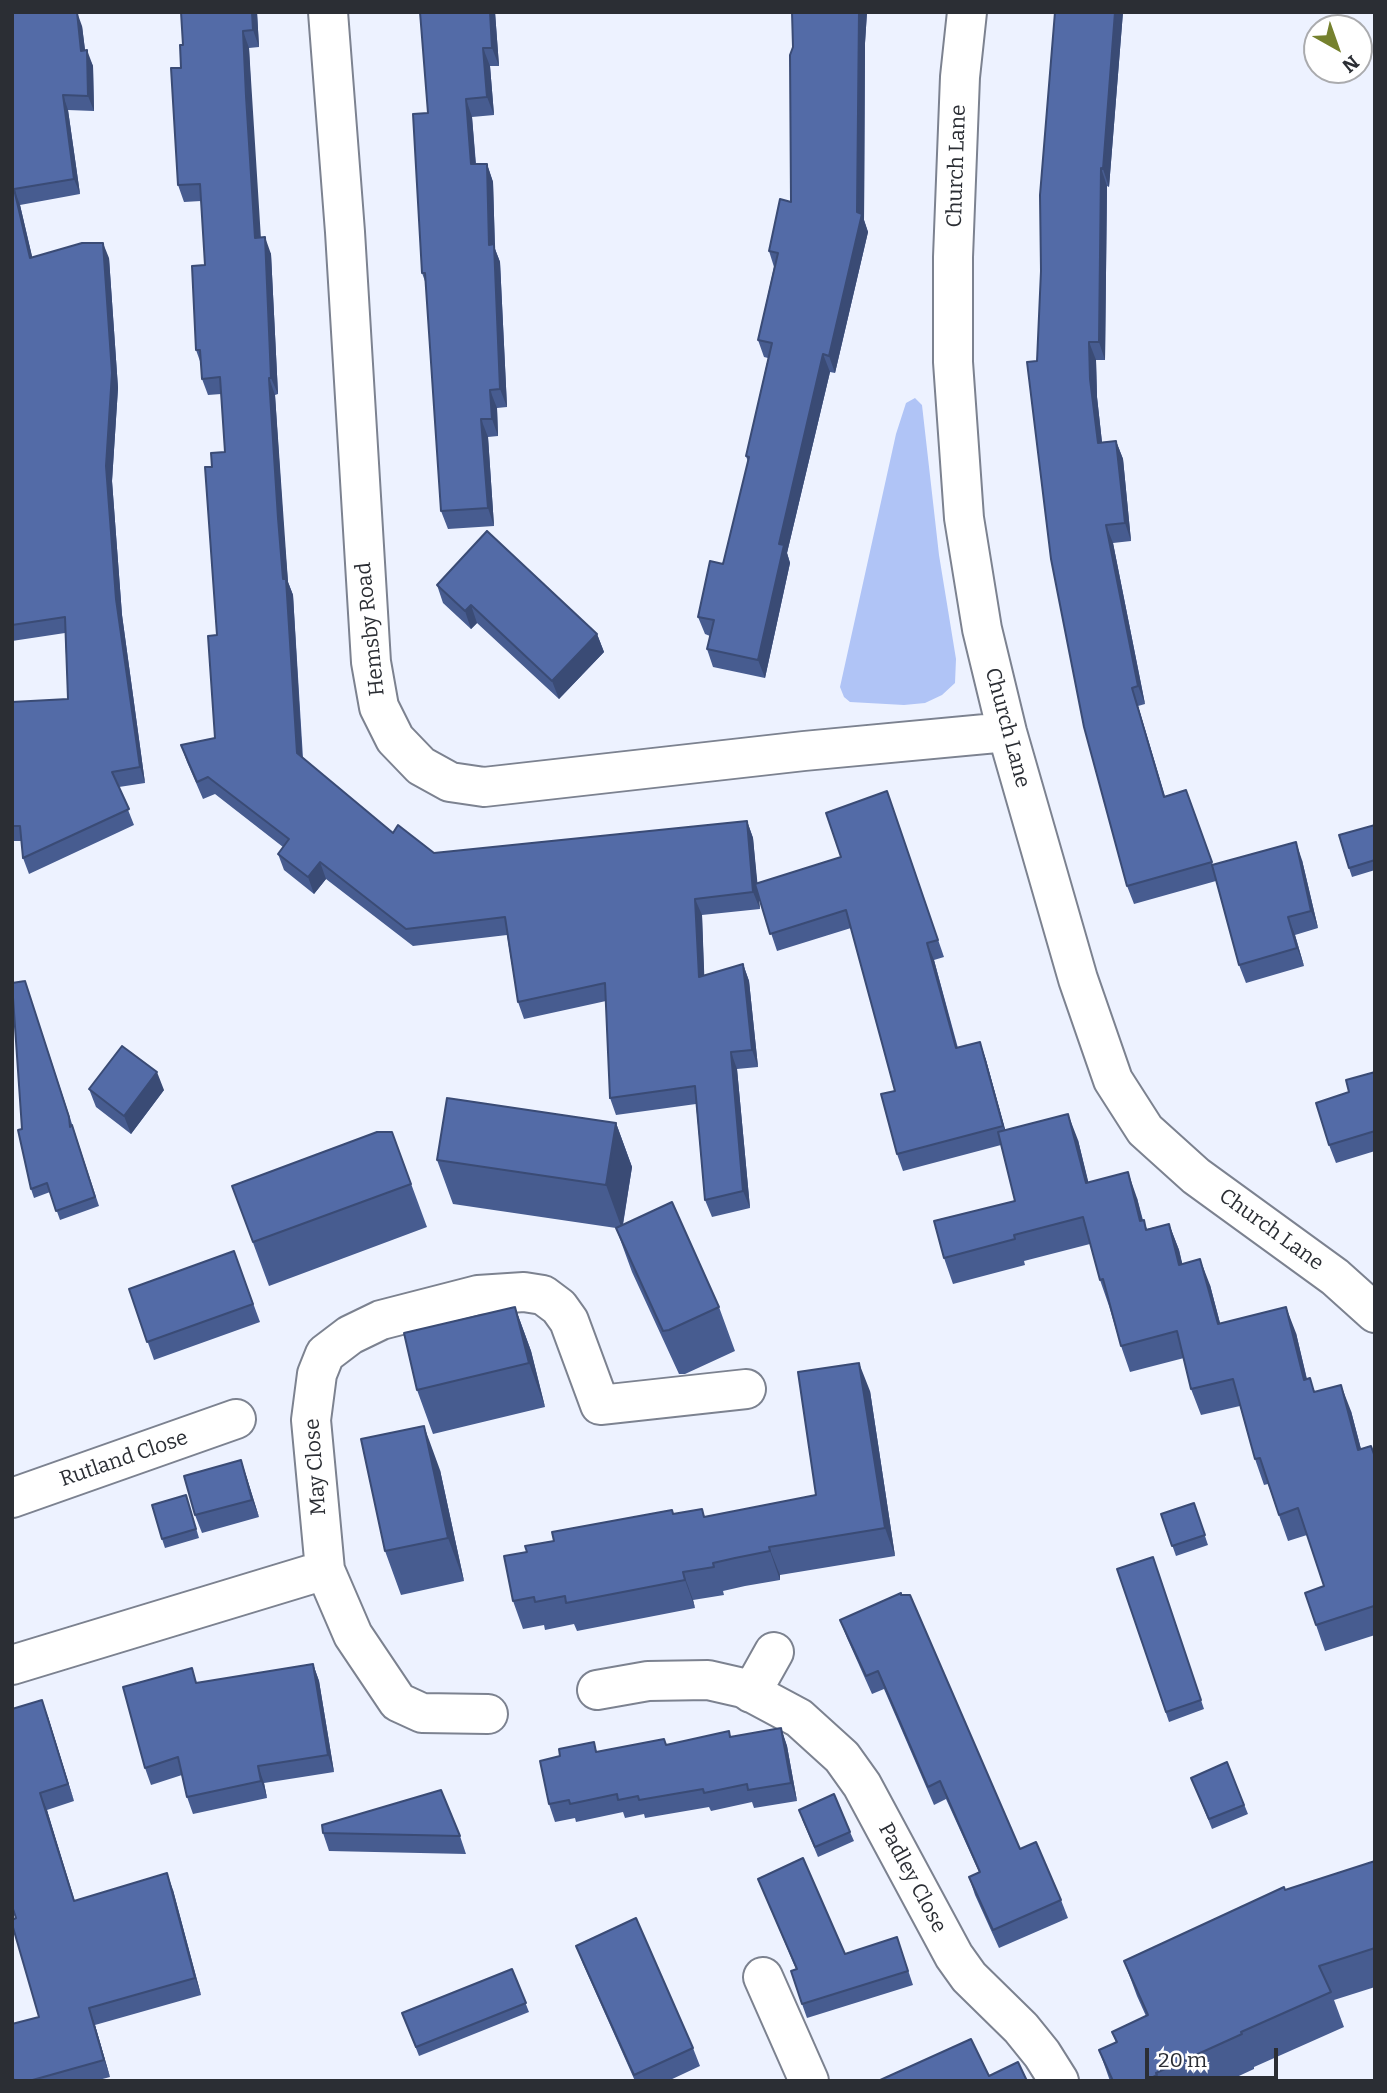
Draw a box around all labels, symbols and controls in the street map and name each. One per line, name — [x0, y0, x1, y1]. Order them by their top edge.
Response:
north arrow — [1303, 14, 1373, 84]
text: N — [1338, 50, 1364, 77]
street label: Church Lane — [942, 104, 972, 228]
street label: Hemsby Road — [351, 561, 391, 697]
street label: Church Lane — [979, 665, 1035, 791]
street label: Church Lane — [1214, 1184, 1328, 1276]
street label: May Close — [300, 1418, 332, 1516]
street label: Rutland Close — [57, 1425, 191, 1493]
street label: Padley Close — [872, 1819, 952, 1937]
scale bar — [1149, 2034, 1282, 2078]
text: 20 m — [1158, 2047, 1207, 2073]

